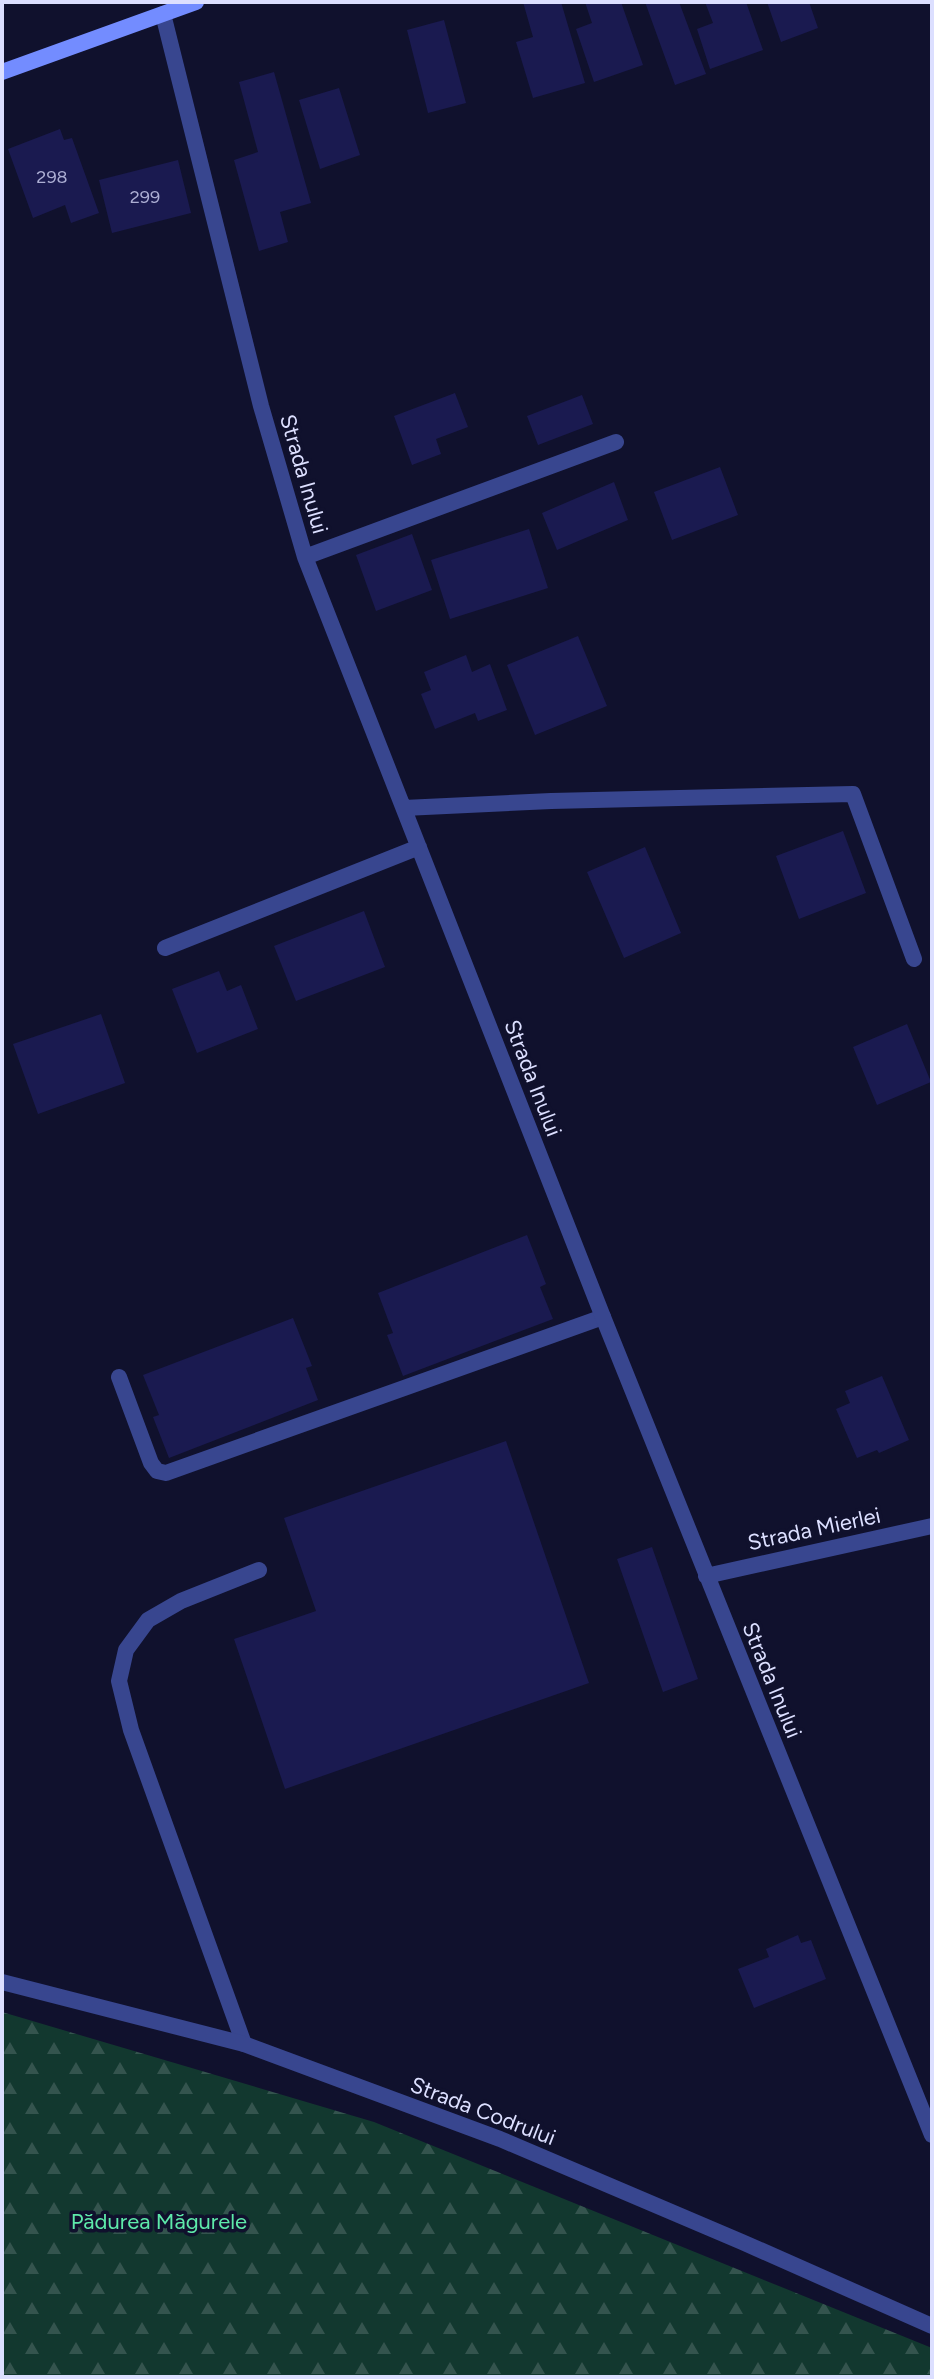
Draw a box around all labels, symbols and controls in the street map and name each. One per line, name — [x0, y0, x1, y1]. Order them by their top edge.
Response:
house number: 298 — [36, 166, 68, 188]
house number: 299 — [130, 186, 160, 208]
street label: Strada Inului — [274, 411, 334, 537]
street label: Strada Inului — [498, 1016, 568, 1140]
street label: Strada Mierlei — [745, 1502, 883, 1556]
street label: Strada Inului — [736, 1618, 808, 1742]
street label: Strada Codrului — [407, 2071, 559, 2151]
park label: Pădurea Măgurele — [71, 2208, 247, 2235]

